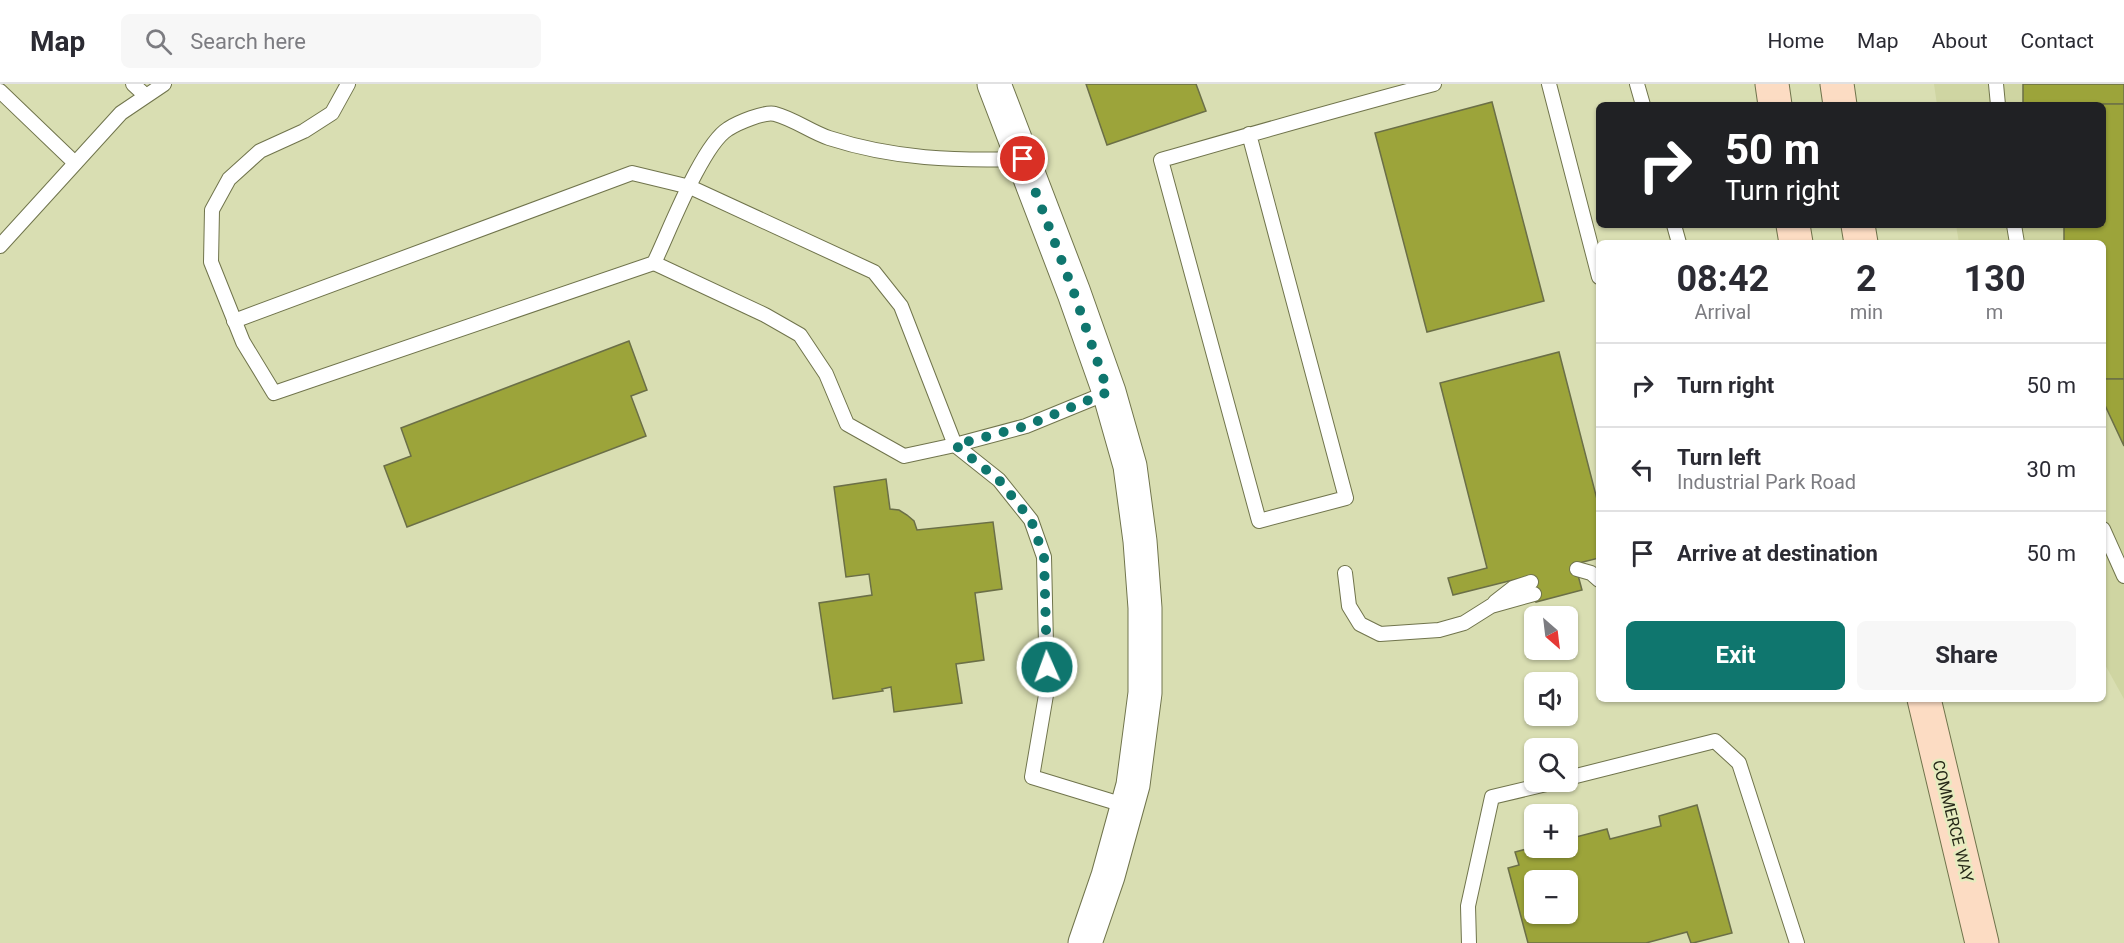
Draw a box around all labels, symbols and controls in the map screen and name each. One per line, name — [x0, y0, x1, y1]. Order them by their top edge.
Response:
search box — [121, 14, 541, 68]
text: Map — [30, 25, 85, 58]
icon: search — [142, 25, 175, 58]
text: Search here — [190, 29, 306, 54]
text: Home — [1768, 29, 1824, 53]
text: Map — [1857, 29, 1899, 53]
text: About — [1932, 29, 1988, 53]
text: Contact — [2021, 29, 2094, 53]
text: 50 m — [1725, 125, 1820, 174]
icon: right — [1626, 126, 1704, 204]
pin — [997, 133, 1048, 184]
icon: arrive — [1006, 142, 1039, 175]
text: Turn right — [1725, 175, 1840, 207]
text: 08:42 — [1676, 258, 1769, 300]
text: 2 — [1856, 258, 1877, 300]
text: 130 — [1964, 258, 2026, 300]
text: Arrival — [1694, 300, 1751, 324]
text: min — [1850, 300, 1883, 324]
text: m — [1986, 300, 2003, 324]
icon: right — [1626, 369, 1659, 402]
text: Turn right — [1677, 373, 1774, 398]
text: 50 m — [2027, 373, 2076, 398]
text: Turn left — [1677, 445, 1761, 470]
icon: left — [1626, 453, 1659, 486]
text: 30 m — [2027, 457, 2076, 482]
text: Industrial Park Road — [1677, 470, 1856, 494]
icon: arrive — [1626, 537, 1659, 570]
text: Arrive at destination — [1677, 541, 1878, 566]
text: 50 m — [2027, 541, 2076, 566]
north arrow — [1524, 606, 1578, 660]
map controls — [1524, 606, 1578, 924]
button: Exit — [1626, 621, 1845, 690]
button: Share — [1857, 621, 2076, 690]
position arrow — [1015, 635, 1079, 699]
button: sound — [1524, 672, 1578, 726]
button: search — [1524, 738, 1578, 792]
street label: COMMERCE WAY — [1929, 758, 1977, 884]
button: + — [1524, 804, 1578, 858]
button: − — [1524, 870, 1578, 924]

